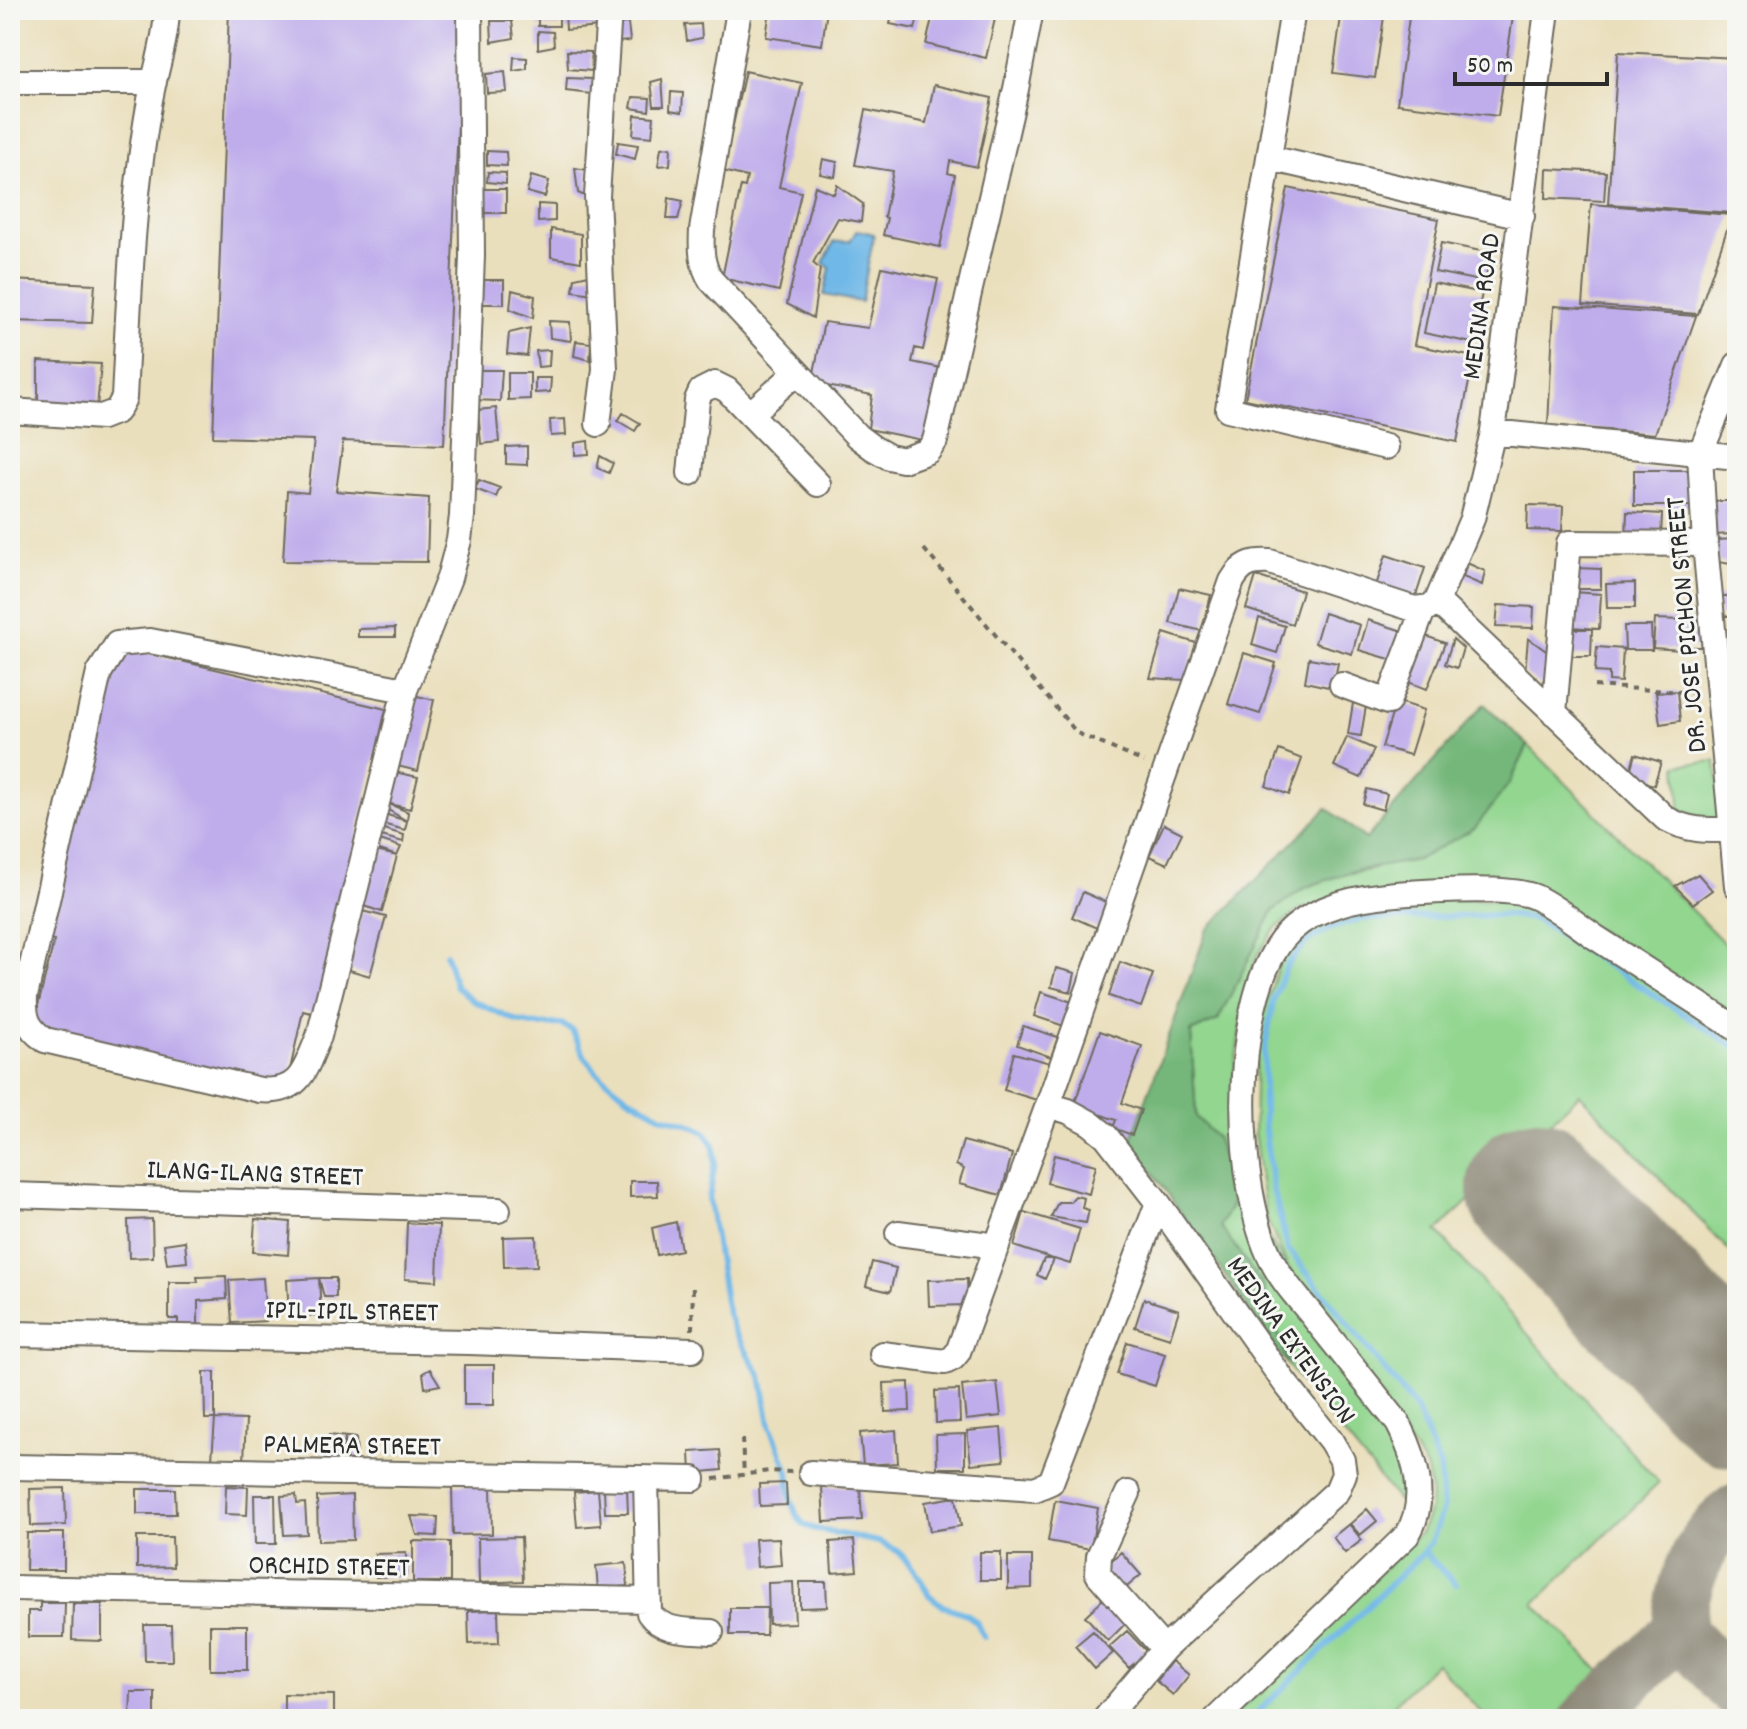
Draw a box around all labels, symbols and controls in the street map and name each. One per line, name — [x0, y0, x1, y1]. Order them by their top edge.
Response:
scale bar — [1455, 36, 1607, 86]
text: 50 m — [1467, 50, 1513, 84]
street label: MEDINA ROAD — [1454, 231, 1514, 382]
street label: DR. JOSE PICHON STREET — [1658, 495, 1720, 754]
street label: ILANG-ILANG STREET — [146, 1152, 364, 1200]
street label: MEDINA EXTENSION — [1214, 1250, 1364, 1434]
street label: IPIL-IPIL STREET — [265, 1292, 439, 1336]
street label: PALMERA STREET — [263, 1426, 441, 1470]
street label: ORCHID STREET — [248, 1548, 410, 1590]

